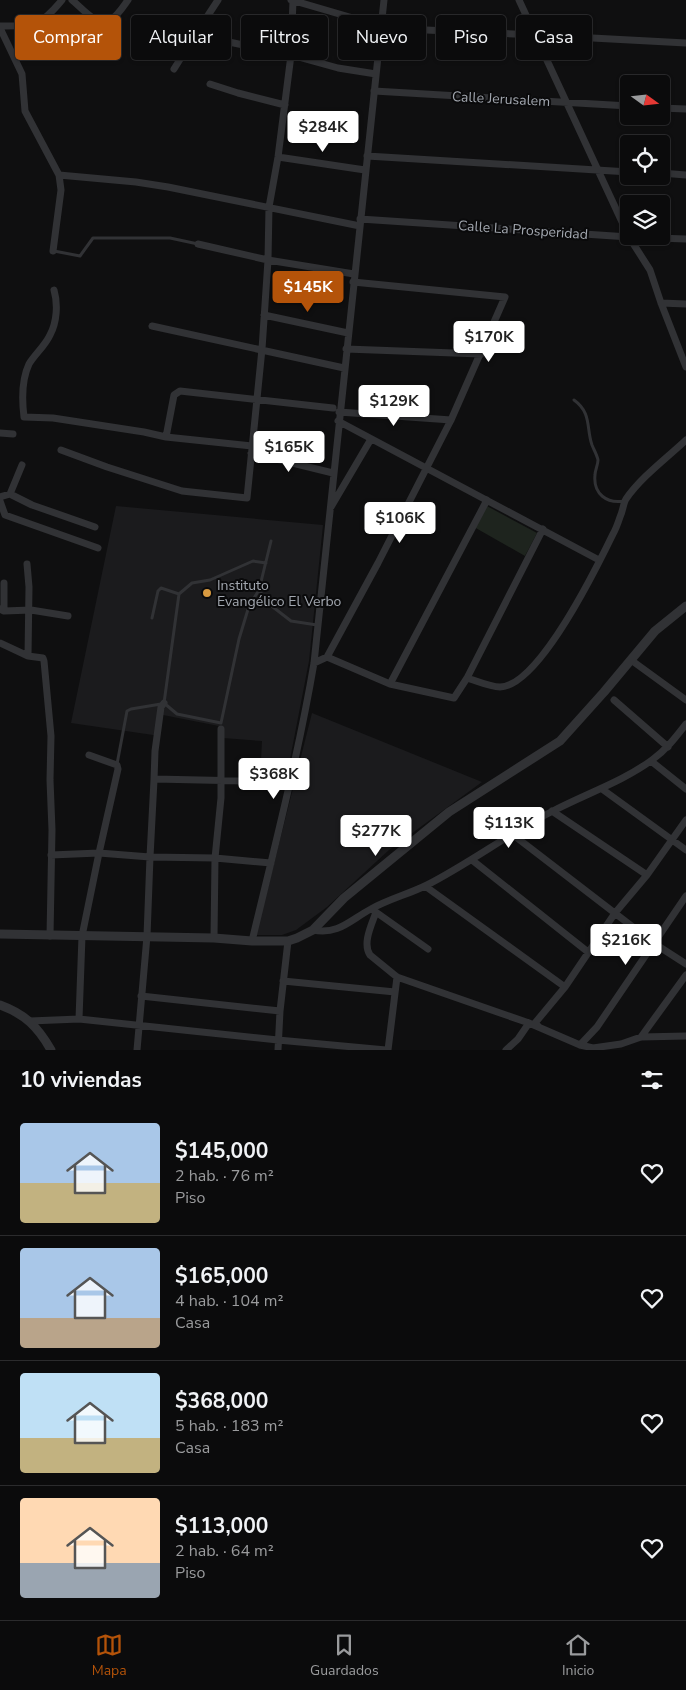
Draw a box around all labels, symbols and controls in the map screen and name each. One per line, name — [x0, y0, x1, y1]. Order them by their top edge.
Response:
chip: Comprar — [15, 15, 121, 60]
chip: Alquilar — [131, 15, 231, 60]
chip: Filtros — [241, 15, 328, 60]
chip: Nuevo — [338, 15, 426, 60]
chip: Piso — [436, 15, 506, 60]
chip: Casa — [516, 15, 592, 60]
north arrow — [620, 75, 670, 125]
map controls — [620, 75, 670, 245]
street label: Calle Jerusalem — [451, 87, 551, 111]
pin: $284K — [288, 110, 358, 153]
text: $284K — [298, 116, 348, 138]
button: locate — [620, 135, 670, 185]
button: layers — [620, 195, 670, 245]
street label: Calle La Prosperidad — [457, 216, 589, 244]
pin: $145K — [273, 270, 343, 313]
text: $145K — [283, 276, 333, 298]
pin: $170K — [454, 320, 524, 363]
text: $170K — [464, 326, 514, 348]
pin: $129K — [359, 384, 429, 427]
text: $129K — [369, 390, 419, 412]
pin: $165K — [254, 430, 324, 473]
text: $165K — [264, 436, 314, 458]
pin: $106K — [365, 502, 435, 544]
text: $106K — [375, 507, 425, 529]
place label: Instituto Evangélico El Verbo — [217, 576, 342, 611]
marker: Instituto Evangélico El Verbo — [201, 587, 213, 599]
pin: $368K — [239, 758, 309, 800]
text: $368K — [249, 763, 299, 785]
pin: $113K — [474, 806, 544, 849]
text: $113K — [484, 812, 534, 834]
pin: $277K — [341, 814, 411, 857]
text: $277K — [351, 820, 401, 842]
pin: $216K — [591, 924, 661, 966]
text: $216K — [601, 929, 651, 951]
text: 10 viviendas — [20, 1066, 142, 1094]
icon: filters — [638, 1066, 666, 1094]
text: $145,000 — [175, 1137, 268, 1165]
icon: home — [60, 1143, 120, 1203]
icon: heart — [638, 1159, 666, 1187]
text: 2 hab. · 76 m² — [175, 1165, 274, 1187]
text: Piso — [175, 1187, 205, 1209]
text: $165,000 — [175, 1262, 268, 1290]
icon: home — [60, 1268, 120, 1328]
icon: heart — [638, 1284, 666, 1312]
text: 4 hab. · 104 m² — [175, 1290, 283, 1312]
text: Casa — [175, 1312, 210, 1334]
text: $368,000 — [175, 1387, 268, 1415]
icon: home — [60, 1393, 120, 1453]
icon: heart — [638, 1409, 666, 1437]
text: 5 hab. · 183 m² — [175, 1415, 283, 1437]
text: Casa — [175, 1437, 210, 1459]
text: $113,000 — [175, 1512, 268, 1540]
icon: home — [60, 1518, 120, 1578]
icon: heart — [638, 1534, 666, 1562]
text: 2 hab. · 64 m² — [175, 1540, 274, 1562]
text: Piso — [175, 1562, 205, 1584]
tab: Mapa — [92, 1631, 127, 1680]
tab: Guardados — [310, 1631, 379, 1680]
tab: Inicio — [562, 1631, 594, 1680]

